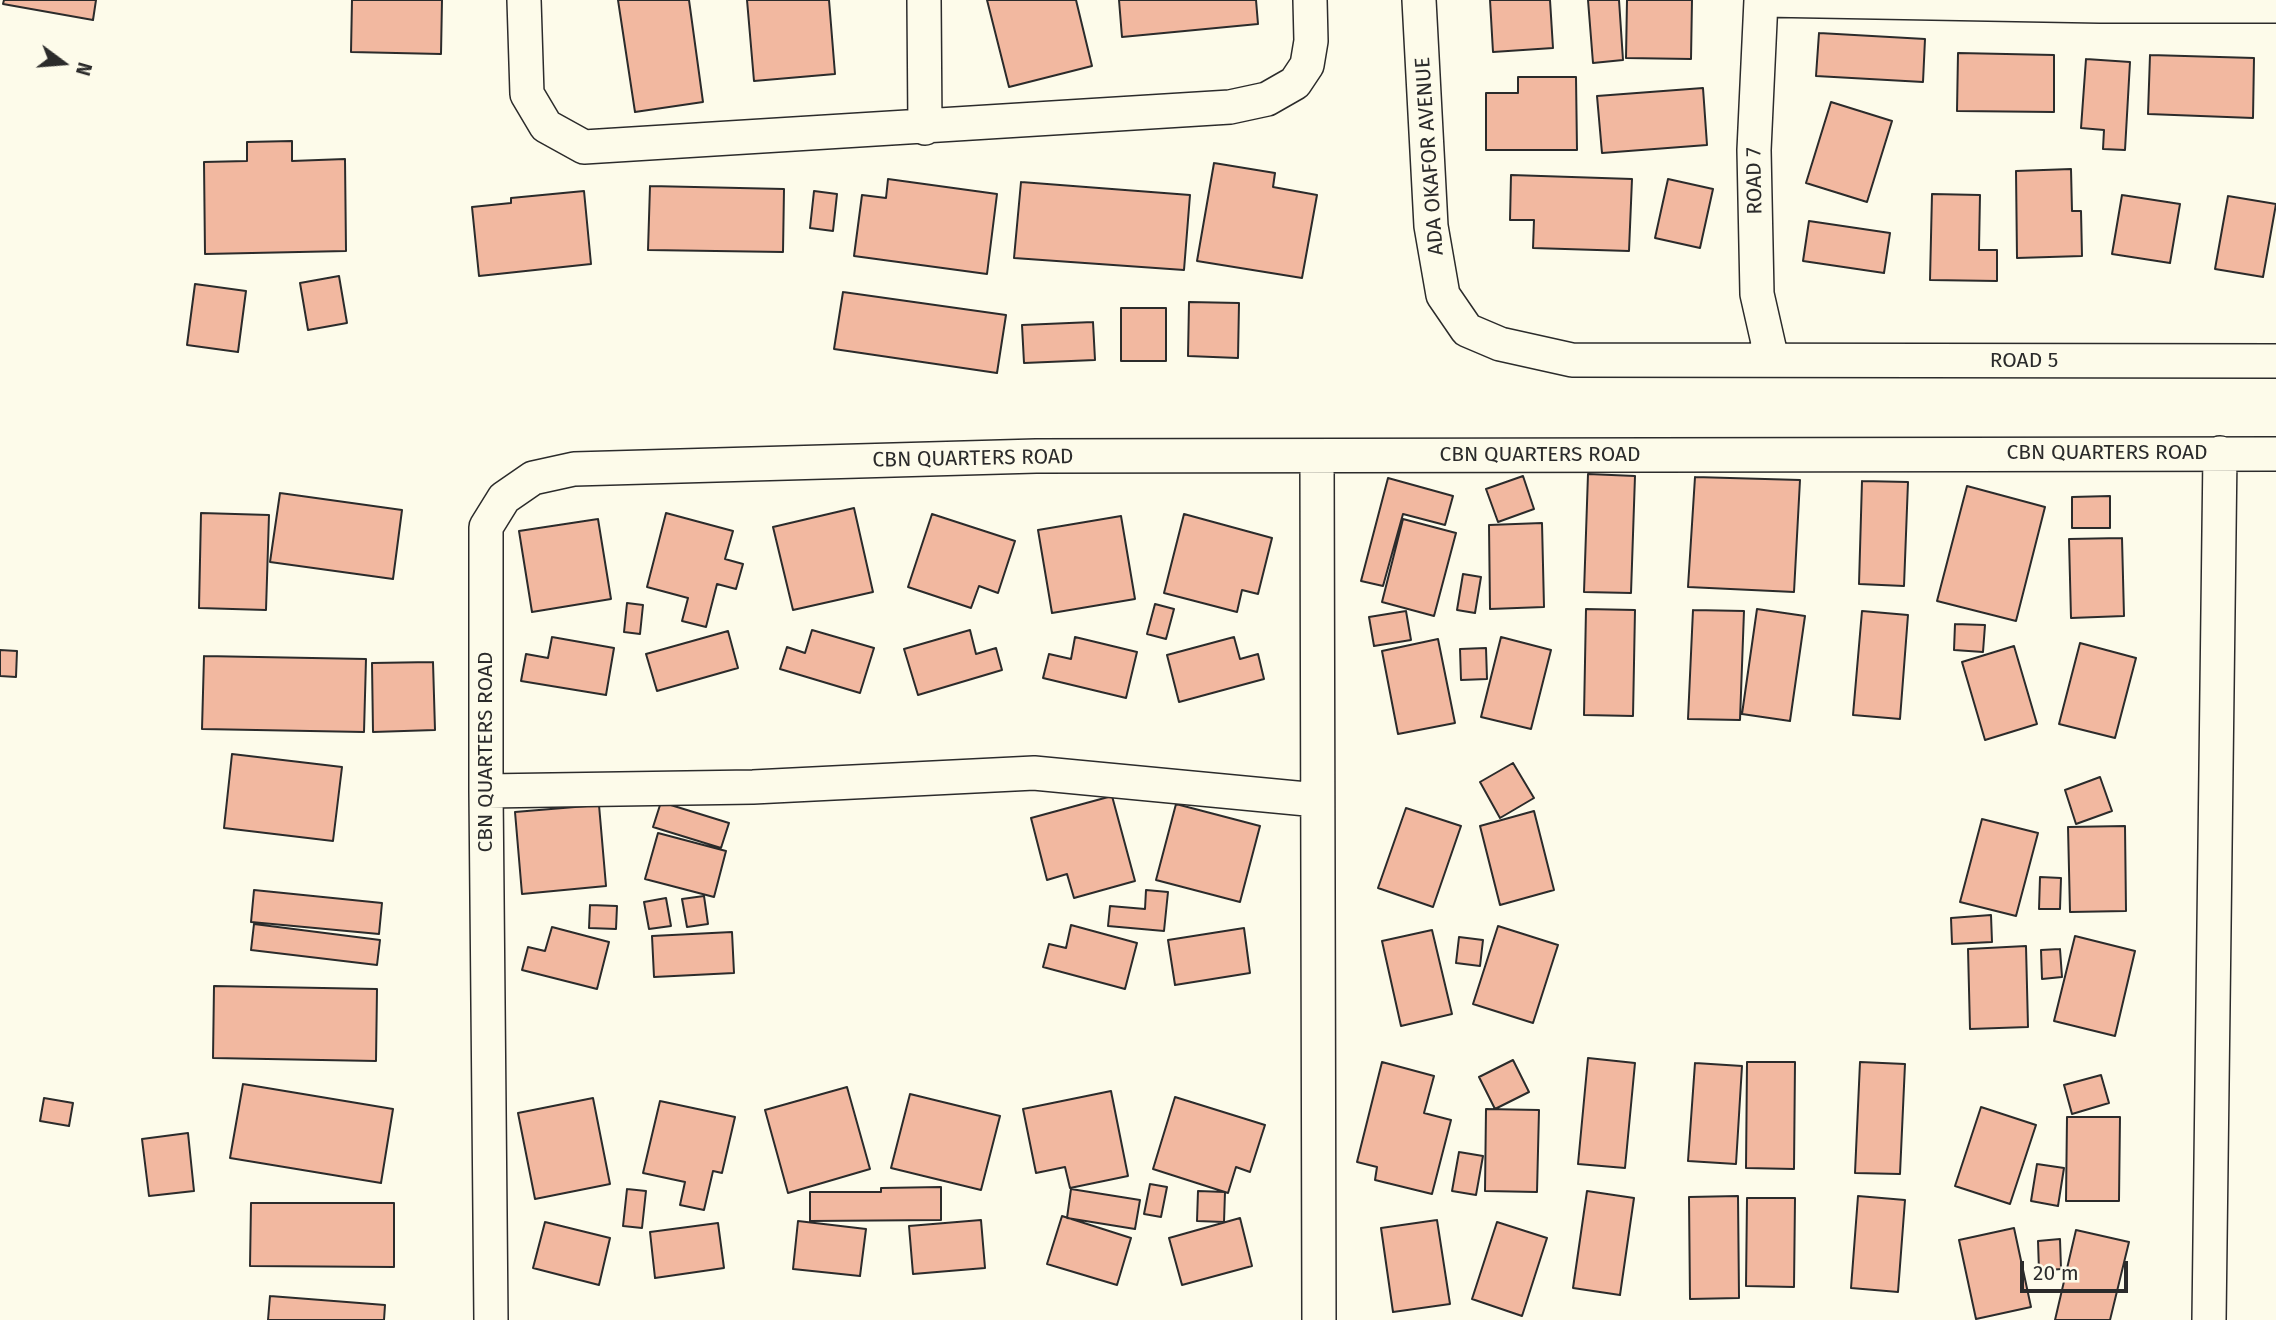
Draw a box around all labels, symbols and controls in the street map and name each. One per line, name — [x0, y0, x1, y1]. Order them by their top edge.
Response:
north arrow — [28, 28, 98, 98]
street label: ADA OKAFOR AVENUE — [1410, 56, 1450, 256]
text: N — [71, 60, 96, 78]
street label: ROAD 7 — [1742, 147, 1768, 215]
street label: ROAD 5 — [1990, 348, 2058, 374]
street label: CBN QUARTERS ROAD — [2006, 440, 2208, 466]
street label: CBN QUARTERS ROAD — [1439, 442, 1641, 468]
street label: CBN QUARTERS ROAD — [872, 445, 1074, 473]
street label: CBN QUARTERS ROAD — [473, 651, 499, 853]
scale bar — [2024, 1246, 2132, 1290]
text: 20 m — [2033, 1260, 2079, 1286]

